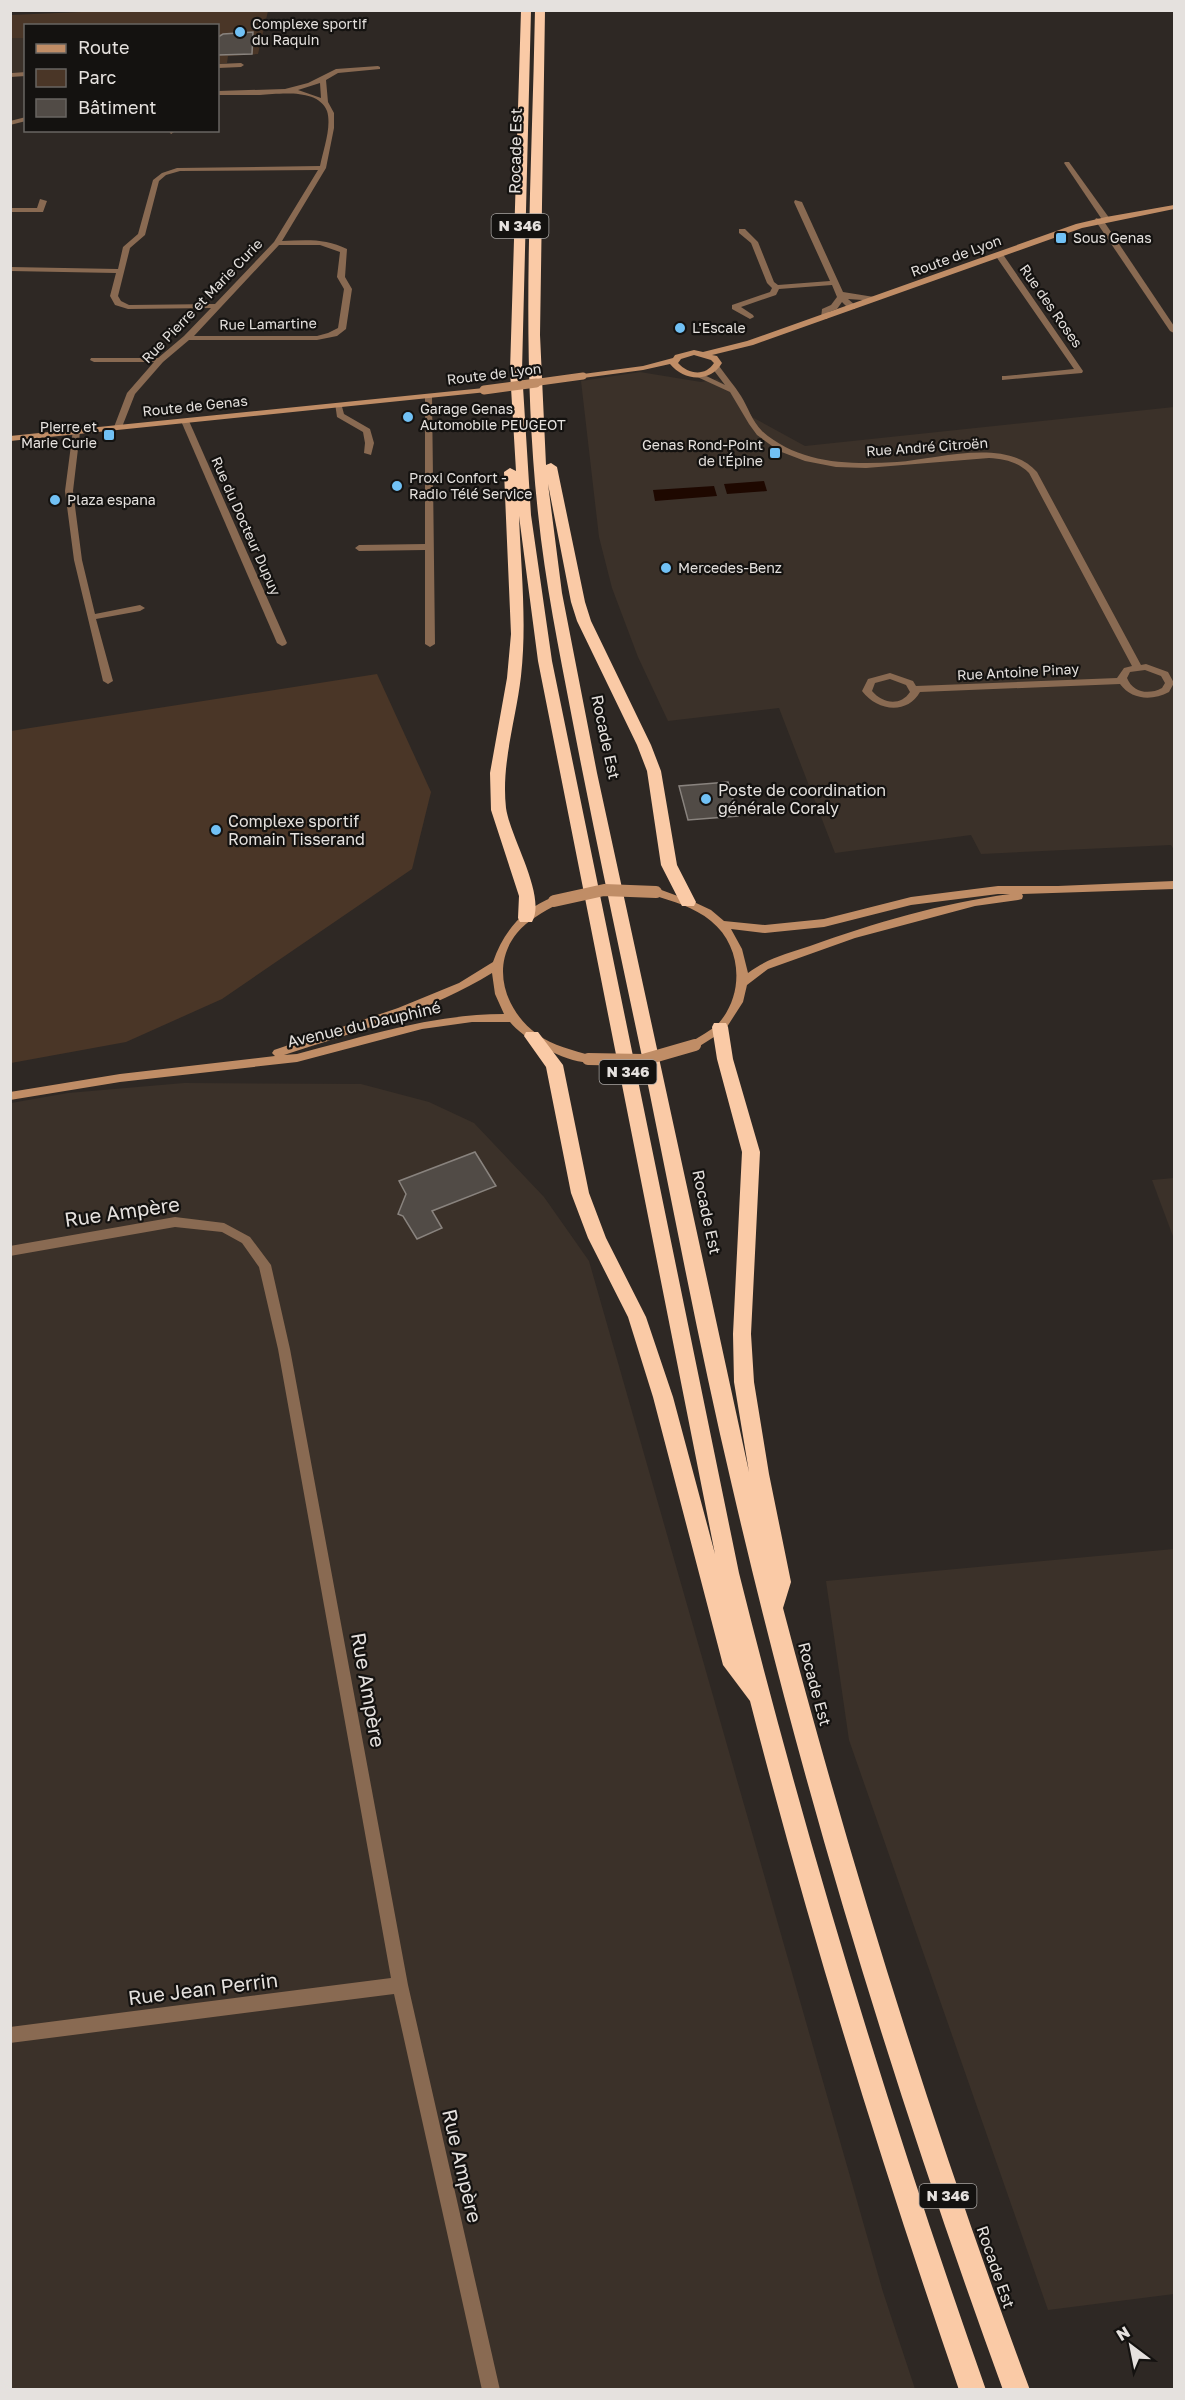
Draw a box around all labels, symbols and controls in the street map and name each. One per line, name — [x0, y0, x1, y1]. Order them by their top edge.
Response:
place label: Complexe sportif du Raquin — [252, 15, 367, 48]
legend — [24, 24, 219, 132]
marker: Complexe sportif du Raquin — [233, 25, 247, 39]
text: Route — [78, 36, 129, 58]
text: Parc — [78, 66, 117, 88]
text: Bâtiment — [78, 96, 157, 118]
street label: Rocade Est — [504, 108, 526, 194]
road number: N 346 — [492, 214, 548, 238]
place label: Sous Genas — [1073, 229, 1152, 246]
street label: Route de Lyon — [908, 231, 1003, 280]
marker: Sous Genas — [1054, 231, 1068, 245]
street label: Rue Pierre et Marie Curie — [138, 235, 265, 366]
street label: Rue des Roses — [1016, 261, 1086, 351]
street label: Rue Lamartine — [219, 314, 317, 333]
place label: L'Escale — [692, 319, 746, 336]
marker: L'Escale — [673, 321, 687, 335]
street label: Route de Lyon — [446, 359, 542, 388]
street label: Route de Genas — [142, 392, 248, 419]
place label: Garage Genas Automobile PEUGEOT — [420, 400, 566, 433]
marker: Garage Genas Automobile PEUGEOT — [401, 410, 415, 424]
place label: Pierre et Marie Curie — [21, 418, 97, 451]
marker: Pierre et Marie Curie — [102, 428, 116, 442]
street label: Rue André Citroën — [865, 434, 989, 459]
place label: Genas Rond-Point de l'Épine — [642, 436, 763, 469]
marker: Genas Rond-Point de l'Épine — [768, 446, 782, 460]
street label: Rue du Docteur Dupuy — [208, 454, 285, 598]
place label: Proxi Confort - Radio Télé Service — [409, 469, 532, 502]
marker: Proxi Confort - Radio Télé Service — [390, 479, 404, 493]
place label: Plaza espana — [67, 491, 156, 508]
marker: Plaza espana — [48, 493, 62, 507]
place label: Mercedes-Benz — [678, 559, 782, 576]
marker: Mercedes-Benz — [659, 561, 673, 575]
street label: Rue Antoine Pinay — [957, 660, 1080, 683]
street label: Rocade Est — [587, 693, 625, 781]
place label: Poste de coordination générale Coraly — [718, 780, 886, 818]
marker: Poste de coordination générale Coraly — [699, 792, 713, 806]
place label: Complexe sportif Romain Tisserand — [228, 811, 365, 849]
marker: Complexe sportif Romain Tisserand — [209, 823, 223, 837]
street label: Avenue du Dauphiné — [285, 997, 443, 1051]
road number: N 346 — [600, 1060, 656, 1084]
street label: Rocade Est — [688, 1168, 726, 1256]
street label: Rue Ampère — [63, 1191, 181, 1231]
street label: Rue Ampère — [347, 1631, 391, 1749]
street label: Rocade Est — [794, 1640, 836, 1728]
street label: Rue Jean Perrin — [126, 1967, 279, 2009]
street label: Rue Ampère — [438, 2107, 488, 2225]
road number: N 346 — [920, 2184, 976, 2208]
street label: Rocade Est — [973, 2223, 1019, 2311]
north arrow — [1101, 2316, 1161, 2376]
text: N — [1113, 2322, 1134, 2345]

